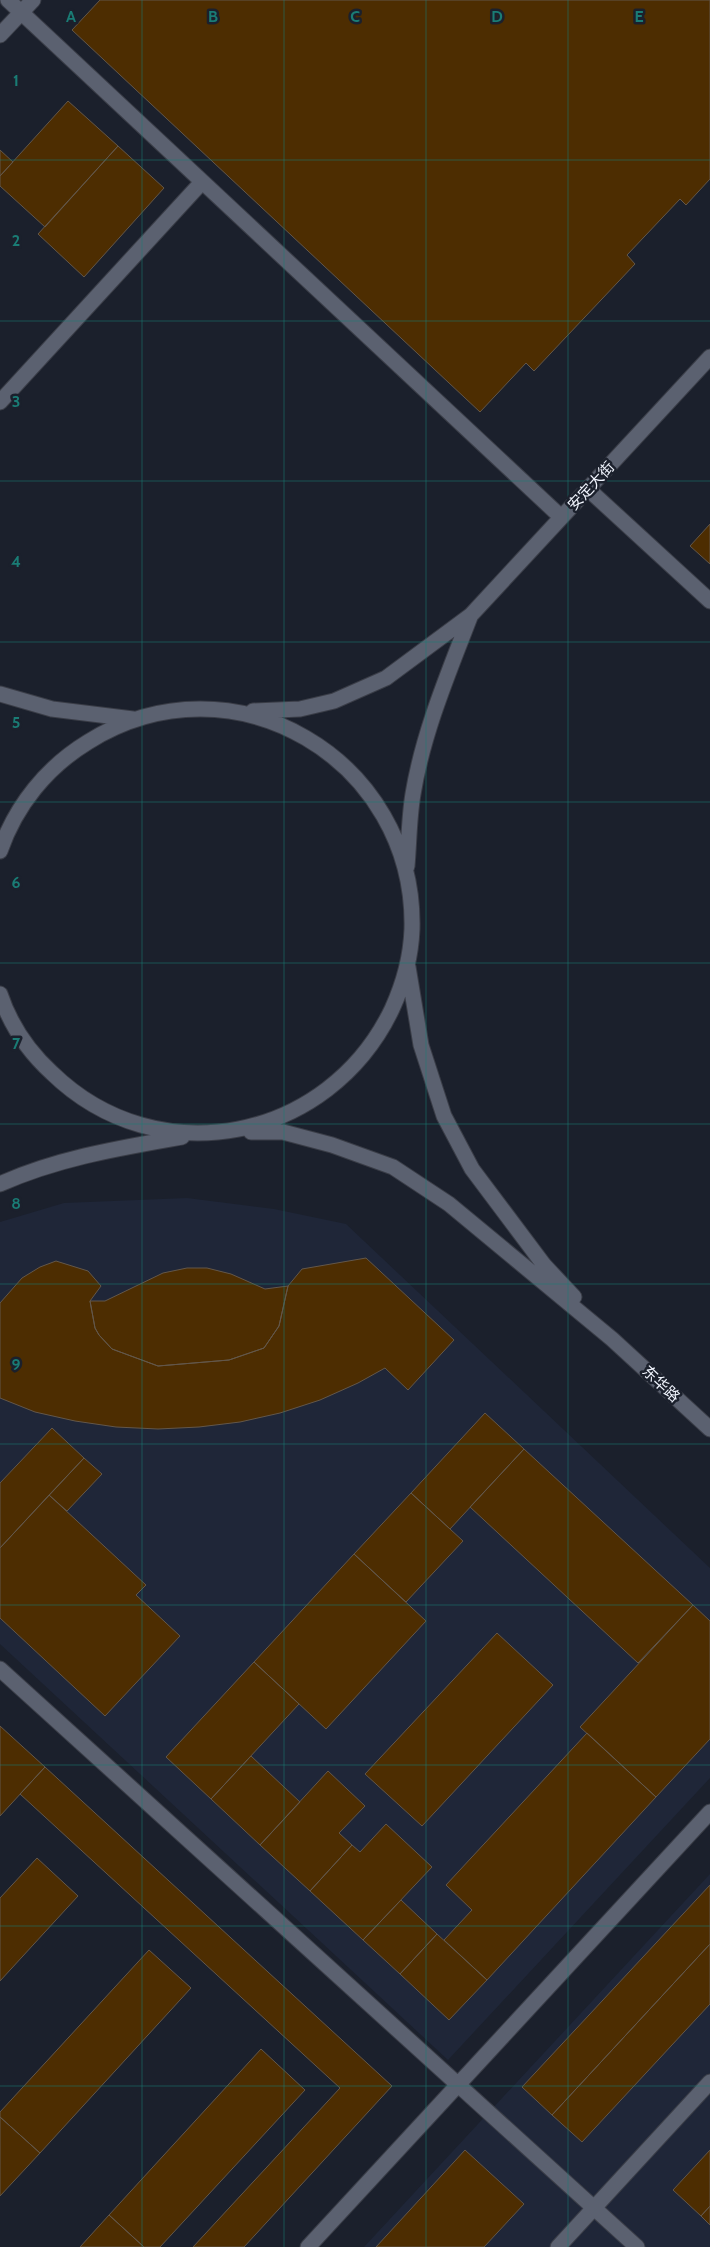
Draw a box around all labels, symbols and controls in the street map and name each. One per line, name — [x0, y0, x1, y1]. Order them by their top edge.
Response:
text: A — [66, 7, 76, 26]
text: B — [208, 7, 218, 26]
text: C — [350, 7, 360, 26]
text: D — [491, 7, 503, 26]
text: E — [634, 7, 644, 26]
text: 1 — [13, 71, 19, 90]
text: 2 — [12, 231, 20, 250]
text: 3 — [12, 392, 20, 411]
street label: 安定大街 — [564, 458, 618, 514]
text: 4 — [11, 552, 21, 571]
text: 5 — [12, 713, 20, 732]
text: 6 — [12, 873, 21, 892]
text: 7 — [12, 1034, 21, 1053]
text: 8 — [11, 1194, 21, 1213]
text: 9 — [12, 1355, 21, 1374]
street label: 东华路 — [638, 1362, 684, 1406]

